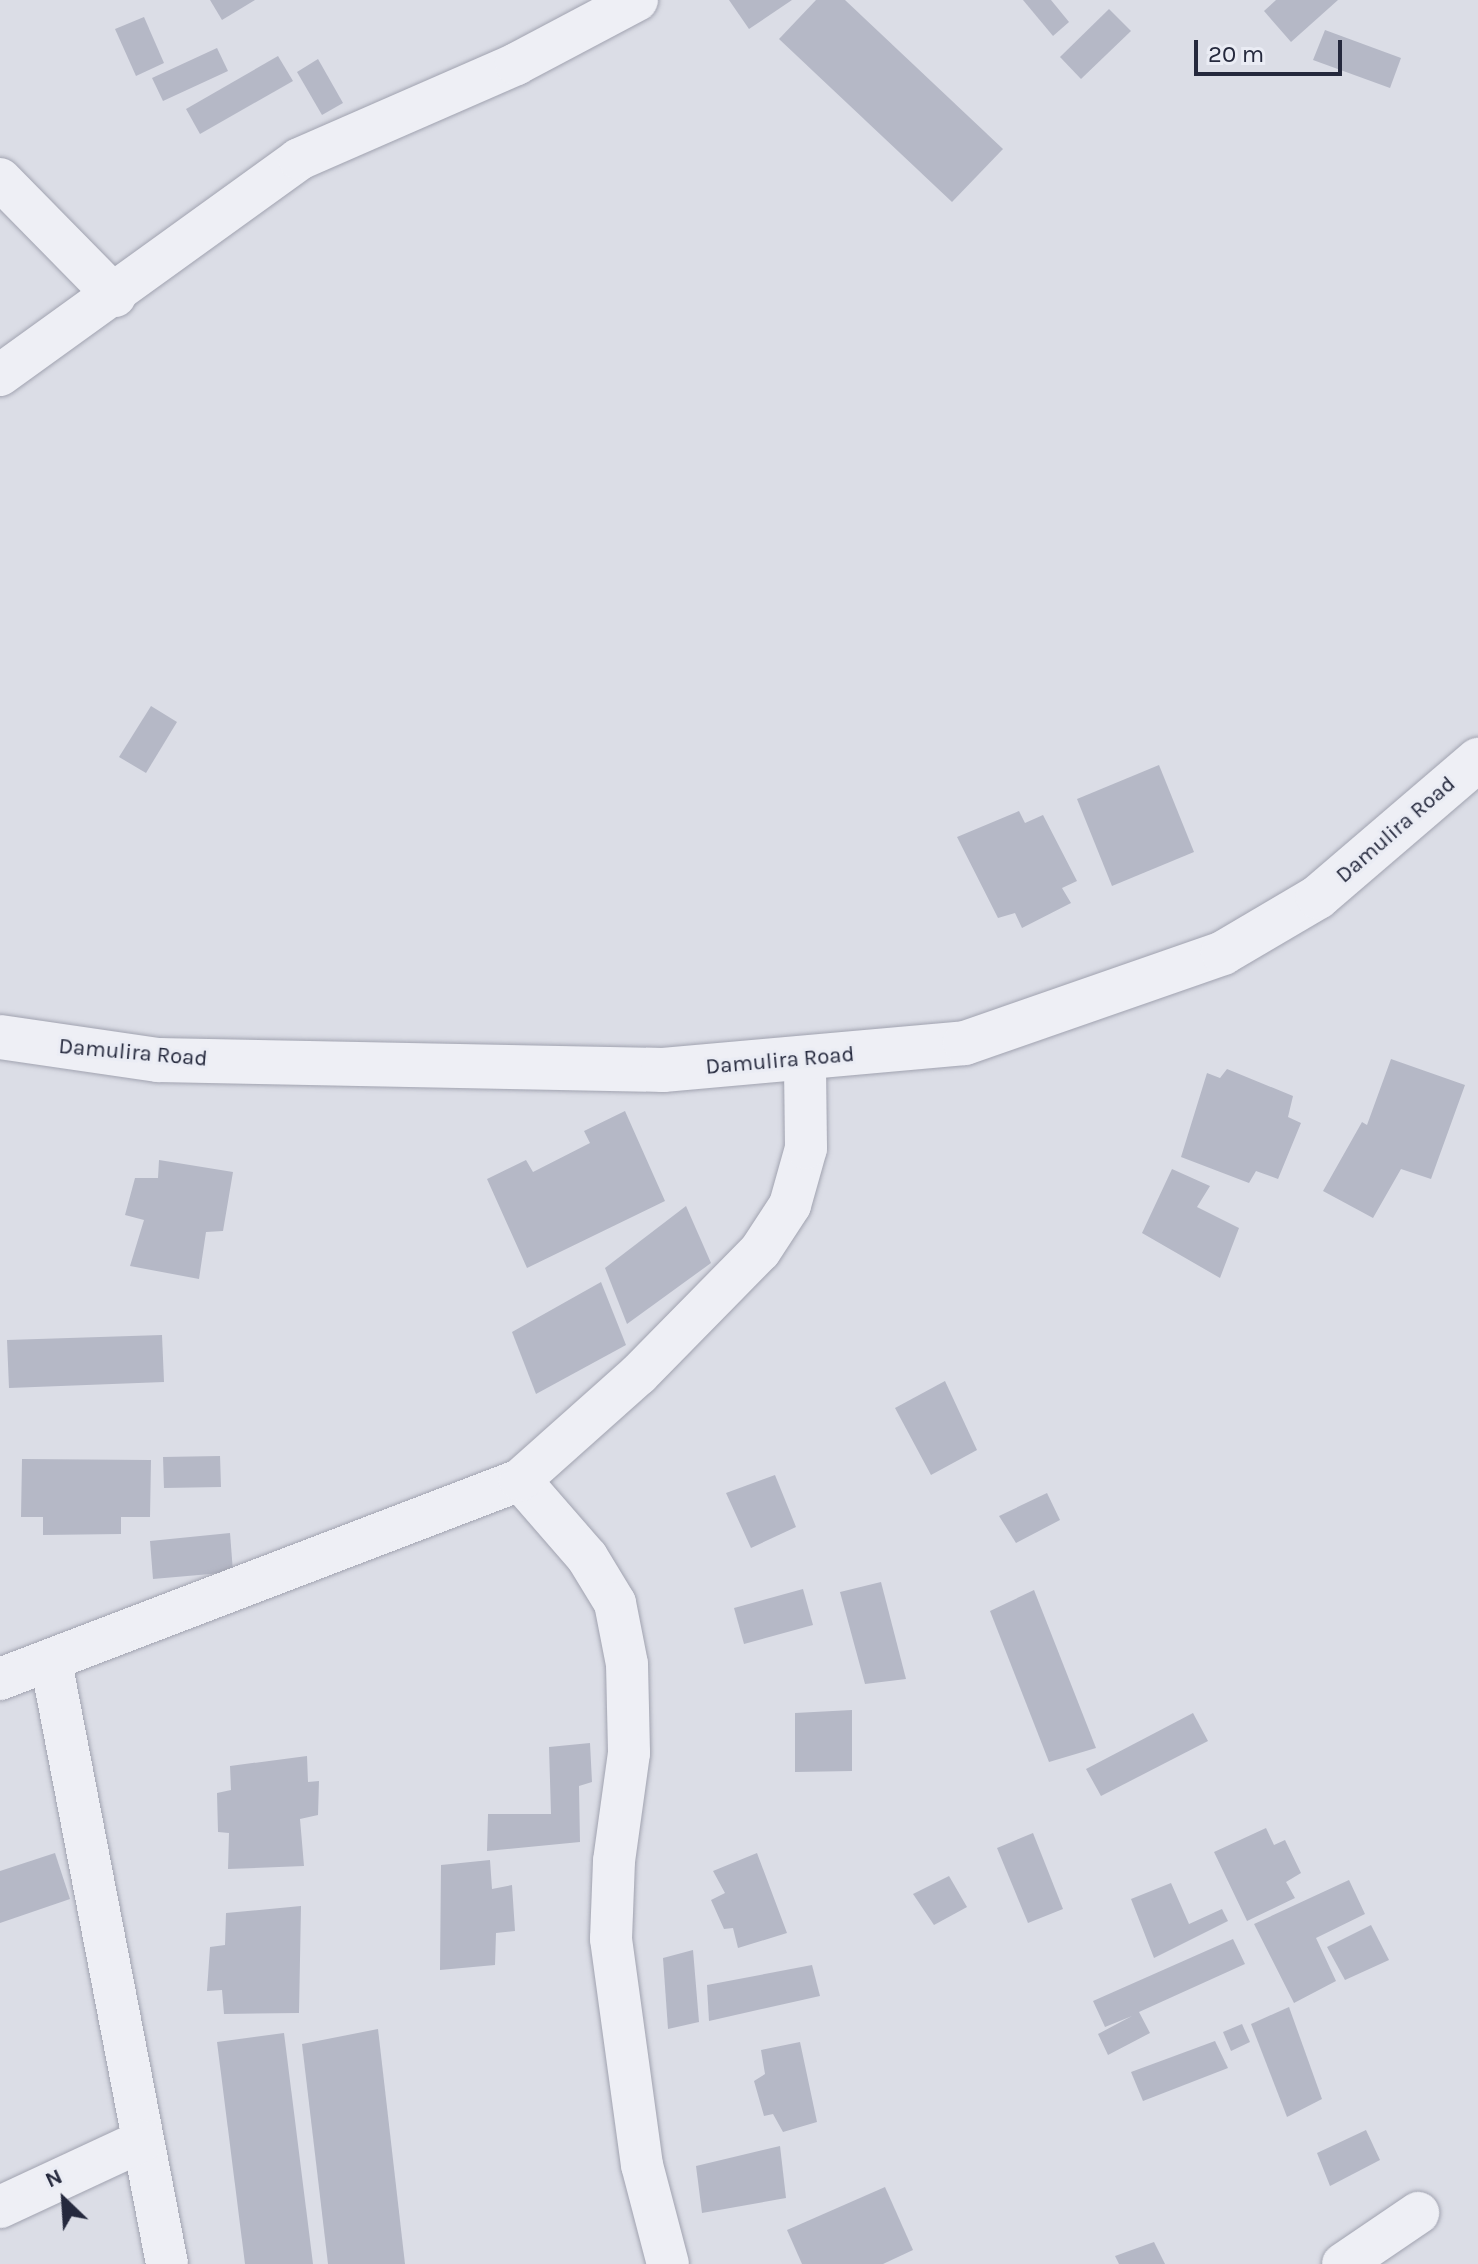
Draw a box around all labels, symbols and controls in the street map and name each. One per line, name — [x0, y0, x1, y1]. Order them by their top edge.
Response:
scale bar — [1198, 24, 1346, 74]
text: 20 m — [1208, 40, 1264, 68]
street label: Damulira Road — [1331, 771, 1461, 889]
street label: Damulira Road — [58, 1033, 208, 1073]
street label: Damulira Road — [705, 1041, 855, 1081]
north arrow — [24, 2160, 104, 2240]
text: N — [41, 2163, 67, 2193]

